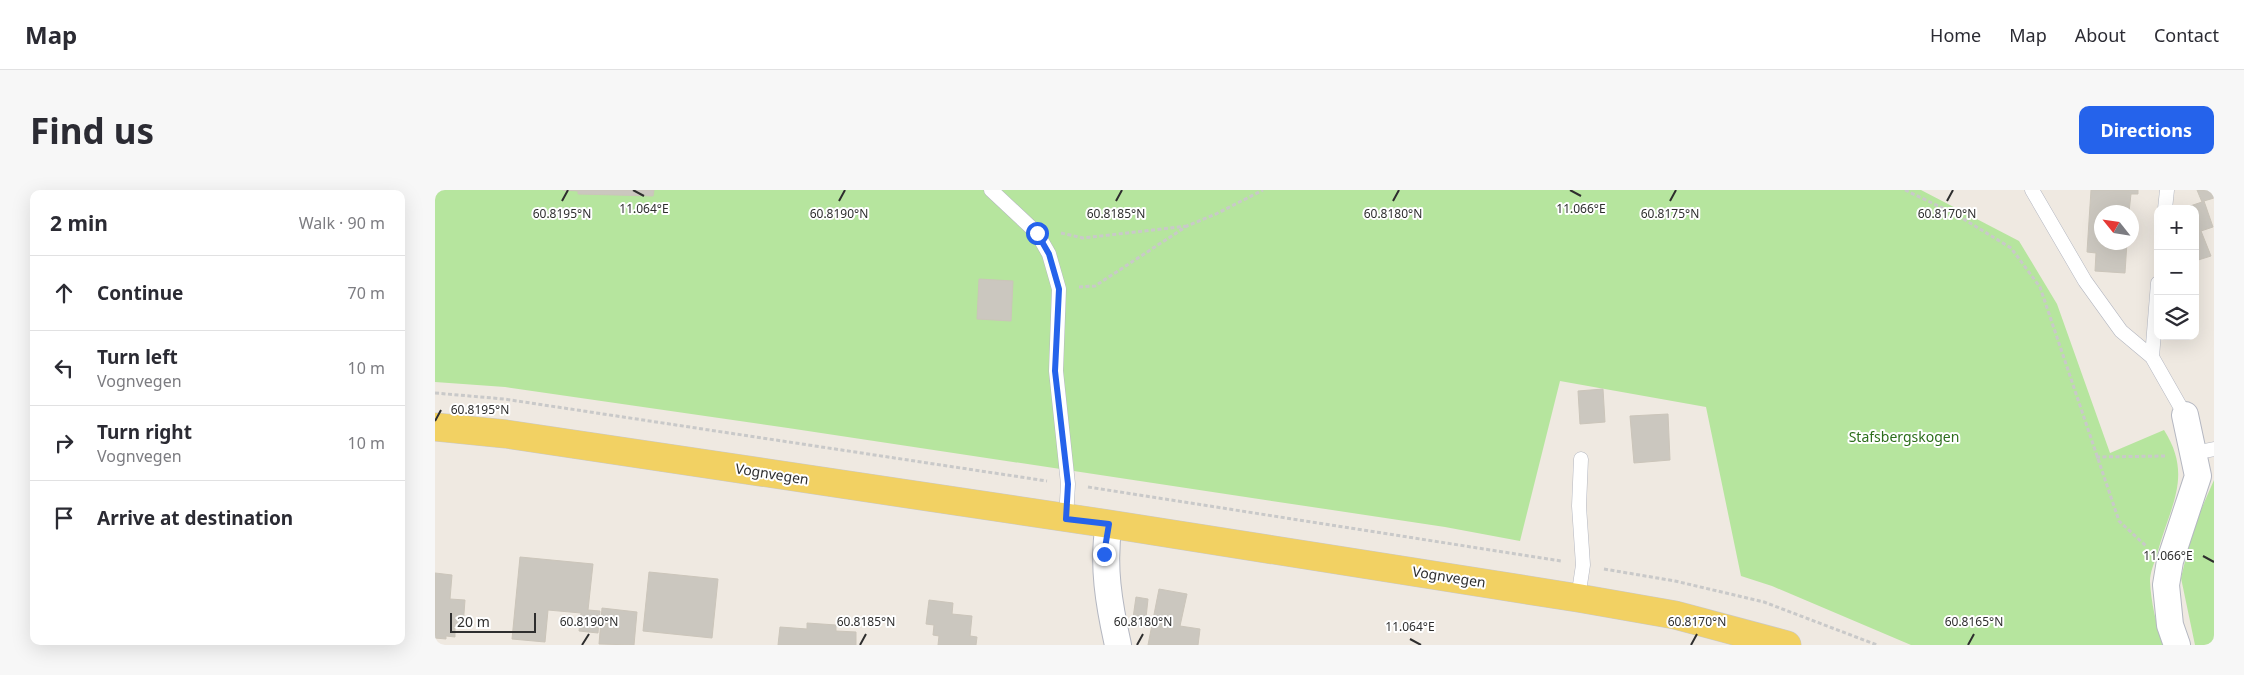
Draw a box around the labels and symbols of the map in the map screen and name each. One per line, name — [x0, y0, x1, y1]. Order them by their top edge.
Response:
text: 11.064°E — [619, 200, 669, 217]
text: 11.066°E — [1556, 200, 1606, 217]
text: 60.8195°N — [533, 205, 591, 222]
text: 60.8190°N — [810, 205, 868, 222]
text: 60.8185°N — [1087, 205, 1145, 222]
text: 60.8180°N — [1364, 205, 1422, 222]
text: 60.8175°N — [1641, 205, 1699, 222]
text: 60.8170°N — [1918, 205, 1976, 222]
north arrow — [2094, 205, 2139, 250]
route start — [1026, 222, 1049, 245]
text: 60.8195°N — [451, 401, 509, 418]
park label: Stafsbergskogen — [1849, 427, 1959, 446]
street label: Vognvegen — [734, 458, 810, 489]
route end — [1093, 543, 1116, 566]
text: 11.066°E — [2143, 547, 2193, 564]
street label: Vognvegen — [1411, 561, 1487, 592]
scale bar — [450, 610, 536, 633]
text: 60.8190°N — [560, 613, 618, 630]
text: 60.8185°N — [837, 613, 895, 630]
text: 60.8180°N — [1114, 613, 1172, 630]
text: 60.8170°N — [1668, 613, 1726, 630]
text: 60.8165°N — [1945, 613, 2003, 630]
text: 11.064°E — [1385, 618, 1435, 635]

